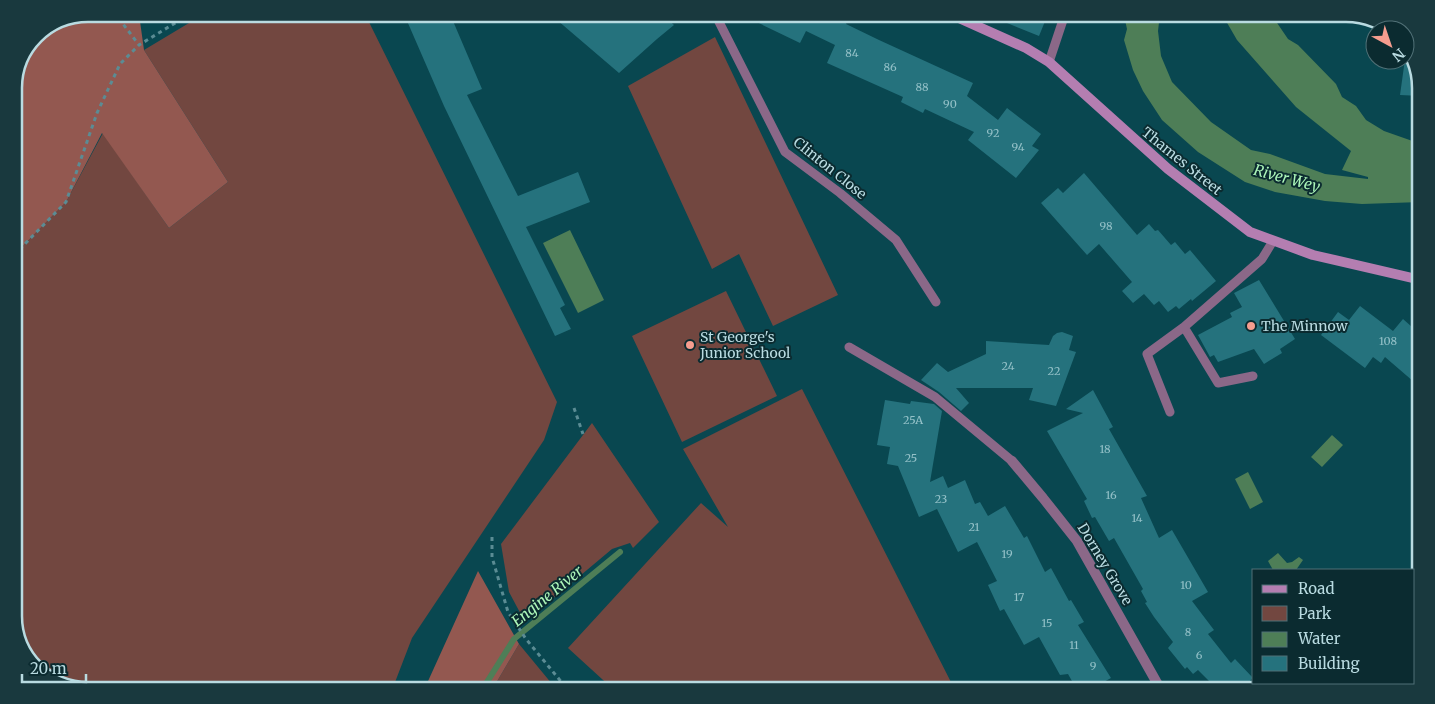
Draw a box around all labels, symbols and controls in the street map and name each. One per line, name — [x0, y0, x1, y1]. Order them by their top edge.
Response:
north arrow — [1365, 20, 1415, 70]
text: N — [1388, 45, 1408, 65]
house number: 84 — [845, 46, 859, 60]
house number: 86 — [883, 60, 897, 74]
house number: 88 — [915, 80, 929, 94]
house number: 90 — [943, 97, 957, 111]
street label: Thames Street — [1138, 123, 1226, 199]
house number: 92 — [987, 126, 999, 140]
street label: Clinton Close — [790, 133, 870, 203]
house number: 94 — [1011, 140, 1025, 154]
water label: River Wey — [1252, 160, 1322, 196]
house number: 98 — [1099, 219, 1113, 233]
place label: The Minnow — [1261, 317, 1348, 335]
marker: The Minnow — [1245, 320, 1257, 332]
place label: St George's Junior School — [699, 328, 791, 362]
house number: 108 — [1379, 334, 1397, 348]
marker: St George's Junior School — [684, 339, 696, 351]
house number: 24 — [1002, 359, 1015, 373]
house number: 22 — [1048, 364, 1060, 378]
house number: 25A — [903, 413, 923, 427]
house number: 18 — [1099, 442, 1111, 456]
house number: 25 — [905, 451, 917, 465]
house number: 16 — [1105, 488, 1117, 502]
house number: 23 — [935, 492, 947, 506]
house number: 14 — [1131, 511, 1143, 525]
house number: 21 — [968, 520, 980, 534]
street label: Dorney Grove — [1073, 520, 1137, 608]
house number: 19 — [1001, 547, 1013, 561]
water label: Engine River — [508, 561, 587, 630]
legend — [1252, 569, 1415, 684]
house number: 10 — [1180, 578, 1192, 592]
text: Road — [1298, 579, 1334, 598]
house number: 17 — [1014, 590, 1024, 604]
text: Park — [1298, 604, 1332, 623]
house number: 15 — [1041, 616, 1053, 630]
house number: 8 — [1185, 625, 1192, 639]
text: Water — [1297, 629, 1341, 648]
house number: 11 — [1069, 638, 1079, 652]
house number: 6 — [1196, 648, 1203, 662]
scale bar — [22, 652, 86, 684]
text: Building — [1298, 654, 1360, 673]
text: 20 m — [30, 659, 67, 678]
house number: 9 — [1090, 659, 1097, 673]

